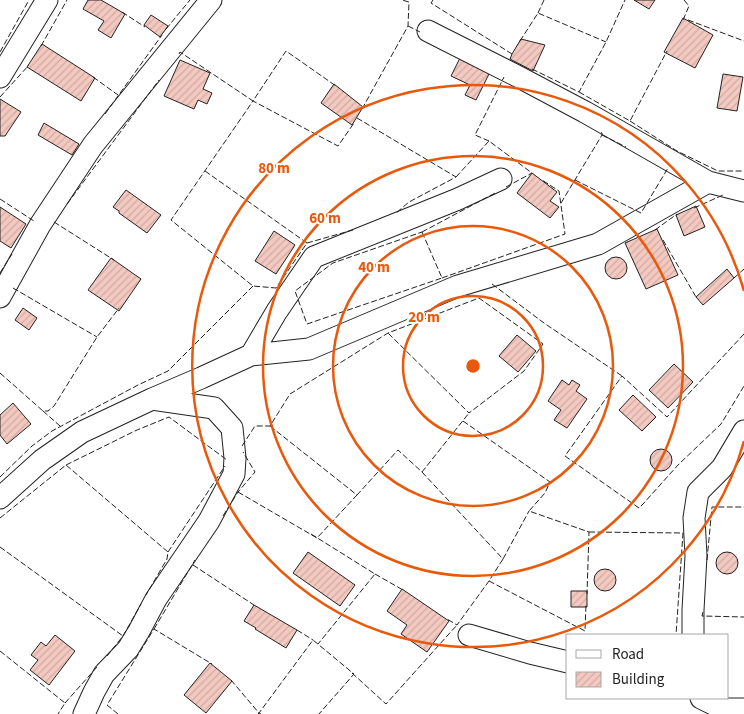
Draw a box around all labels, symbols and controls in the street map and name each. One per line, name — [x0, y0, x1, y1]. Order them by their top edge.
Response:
text: 80 m — [258, 158, 290, 179]
text: 60 m — [309, 208, 341, 229]
text: 40 m — [358, 257, 390, 278]
text: 20 m — [408, 307, 440, 328]
centre of rings — [464, 357, 482, 375]
legend — [566, 634, 729, 699]
text: Road — [612, 644, 644, 665]
text: Building — [612, 669, 665, 690]

